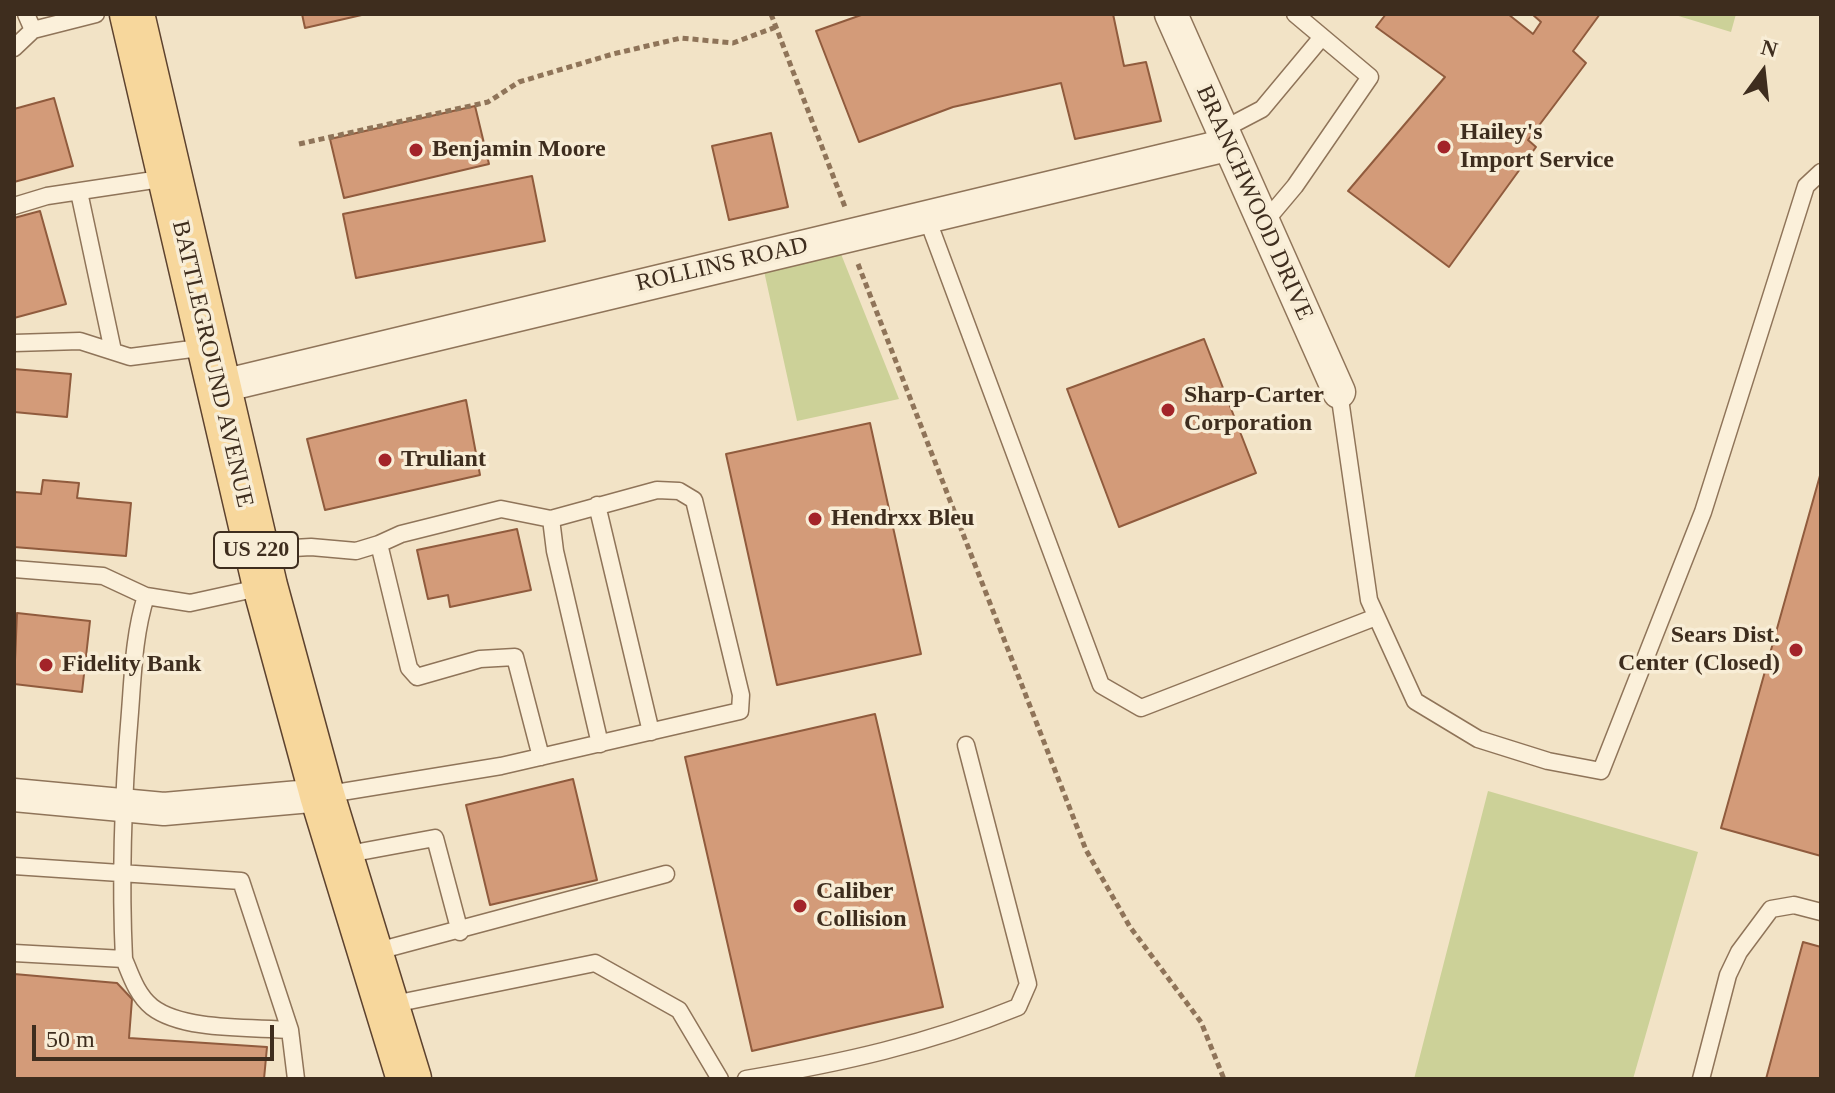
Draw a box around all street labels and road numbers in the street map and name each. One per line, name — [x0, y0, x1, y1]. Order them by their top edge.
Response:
street label: BRANCHWOOD DRIVE — [1189, 81, 1319, 325]
street label: BATTLEGROUND AVENUE — [165, 218, 259, 510]
street label: ROLLINS ROAD — [633, 231, 811, 299]
road number: US 220 — [214, 532, 298, 568]

